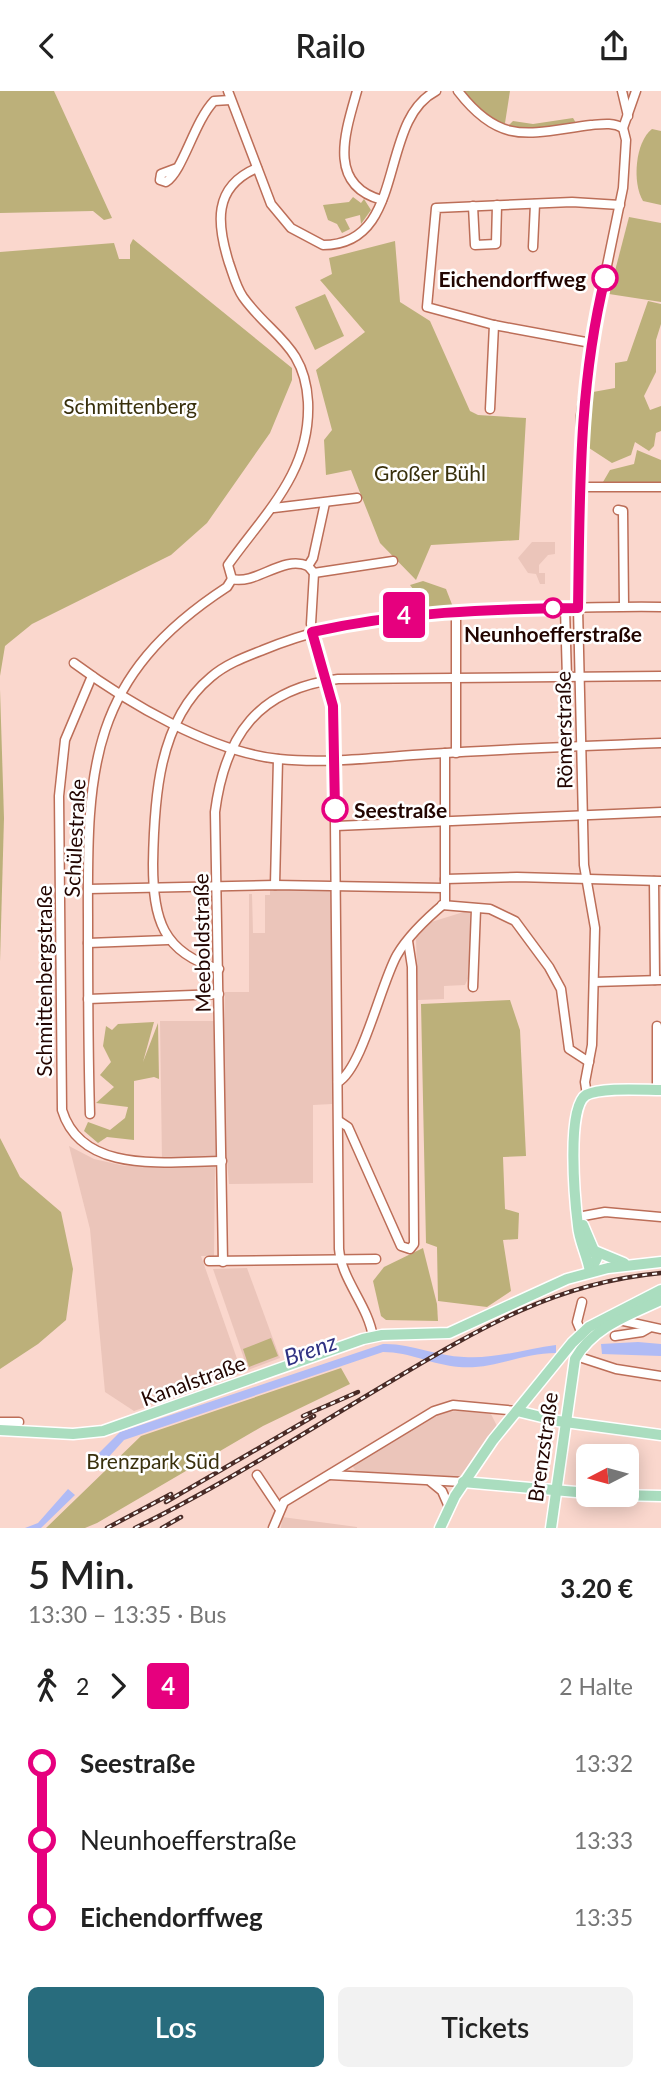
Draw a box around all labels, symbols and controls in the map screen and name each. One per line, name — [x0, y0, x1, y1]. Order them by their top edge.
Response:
text: Railo — [295, 26, 366, 65]
icon: back — [28, 27, 66, 65]
icon: share — [595, 27, 633, 65]
marker: Eichendorffweg — [592, 265, 618, 291]
place label: Eichendorffweg — [438, 266, 586, 291]
park label: Schmittenberg — [63, 393, 197, 418]
park label: Großer Bühl — [374, 460, 486, 485]
line badge: 4 — [381, 592, 427, 638]
marker: Neunhoefferstraße — [543, 598, 563, 618]
text: 4 — [397, 600, 411, 629]
place label: Neunhoefferstraße — [464, 621, 642, 646]
street label: Römerstraße — [549, 671, 577, 789]
street label: Schülestraße — [58, 778, 90, 898]
marker: Seestraße — [322, 796, 348, 822]
place label: Seestraße — [354, 797, 447, 822]
street label: Meeboldstraße — [187, 873, 215, 1013]
street label: Schmittenbergstraße — [31, 885, 56, 1077]
water label: Brenz — [280, 1327, 340, 1371]
street label: Kanalstraße — [137, 1350, 249, 1410]
street label: Brenzstraße — [522, 1390, 562, 1504]
north arrow — [576, 1444, 639, 1507]
map controls — [576, 1444, 639, 1507]
park label: Brenzpark Süd — [86, 1448, 220, 1473]
text: 5 Min. — [28, 1551, 135, 1597]
text: 3.20 € — [560, 1572, 633, 1604]
text: 13:30 – 13:35 · Bus — [28, 1600, 227, 1628]
icon: walk — [28, 1667, 66, 1705]
icon: forward — [99, 1667, 137, 1705]
text: 4 — [161, 1671, 175, 1700]
text: 2 — [76, 1672, 89, 1700]
text: 2 Halte — [559, 1672, 633, 1700]
text: Seestraße — [80, 1747, 195, 1779]
text: 13:32 — [574, 1749, 633, 1777]
text: Neunhoefferstraße — [80, 1824, 297, 1856]
text: 13:33 — [574, 1826, 633, 1854]
text: Eichendorffweg — [80, 1901, 263, 1933]
text: 13:35 — [574, 1903, 633, 1931]
button: Los — [28, 1987, 324, 2067]
button: Tickets — [338, 1987, 633, 2067]

